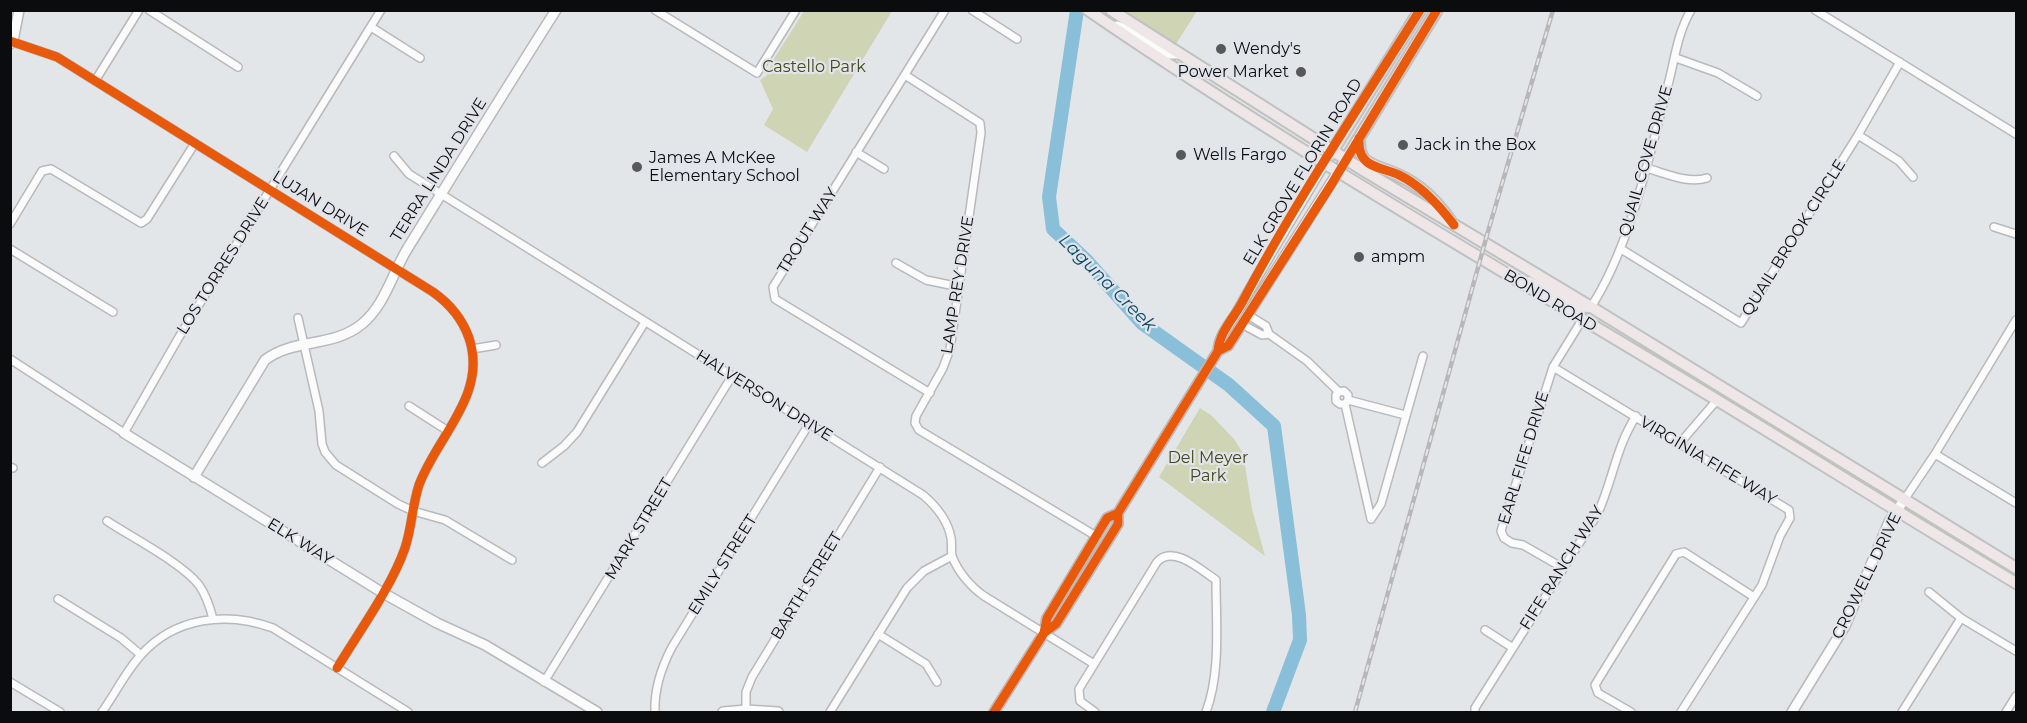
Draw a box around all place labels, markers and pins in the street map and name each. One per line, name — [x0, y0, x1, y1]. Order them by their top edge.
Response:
place label: Wendy's — [1233, 39, 1301, 59]
marker: Wendy's — [1214, 42, 1228, 56]
place label: Power Market — [1177, 62, 1289, 82]
marker: Power Market — [1294, 65, 1308, 79]
place label: Jack in the Box — [1415, 135, 1536, 155]
marker: Jack in the Box — [1396, 138, 1410, 152]
place label: Wells Fargo — [1193, 145, 1287, 165]
place label: James A McKee Elementary School — [649, 148, 800, 186]
marker: Wells Fargo — [1174, 148, 1188, 162]
marker: James A McKee Elementary School — [630, 160, 644, 174]
place label: ampm — [1371, 247, 1425, 267]
marker: ampm — [1352, 250, 1366, 264]

